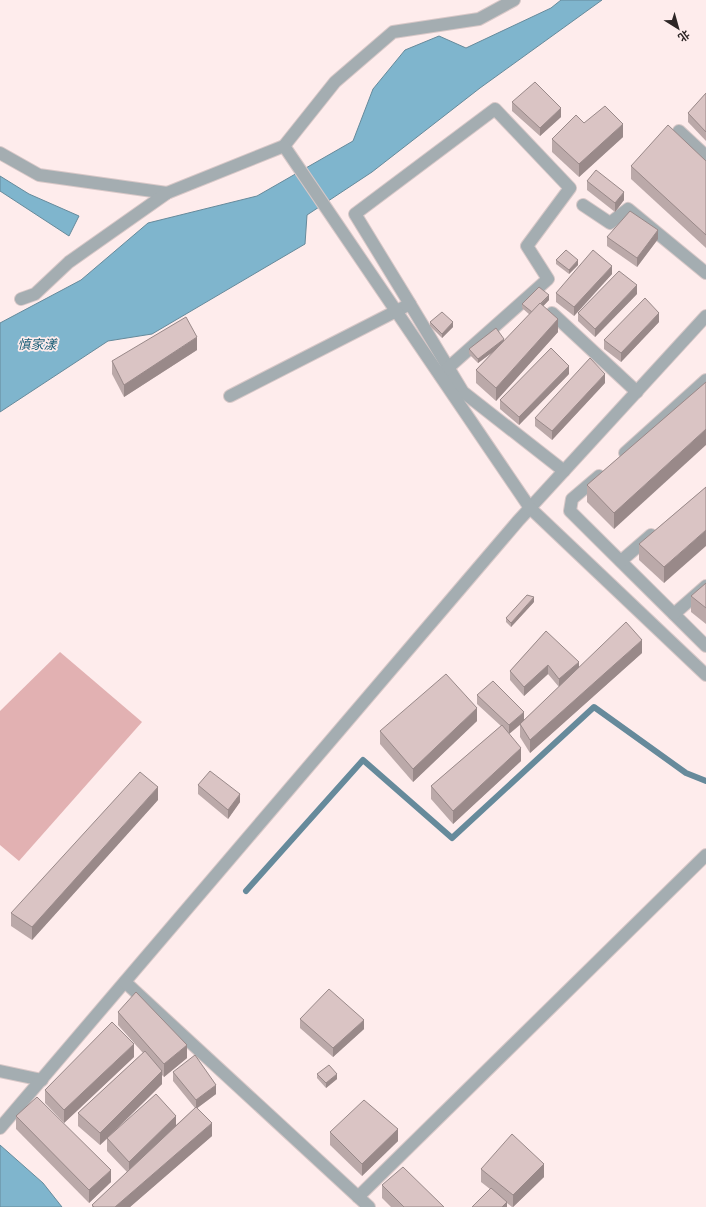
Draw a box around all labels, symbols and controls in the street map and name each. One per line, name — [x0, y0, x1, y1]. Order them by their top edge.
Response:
north arrow — [658, 8, 698, 48]
text: 北 — [676, 28, 693, 45]
water label: 慎家漾 — [17, 336, 58, 352]

